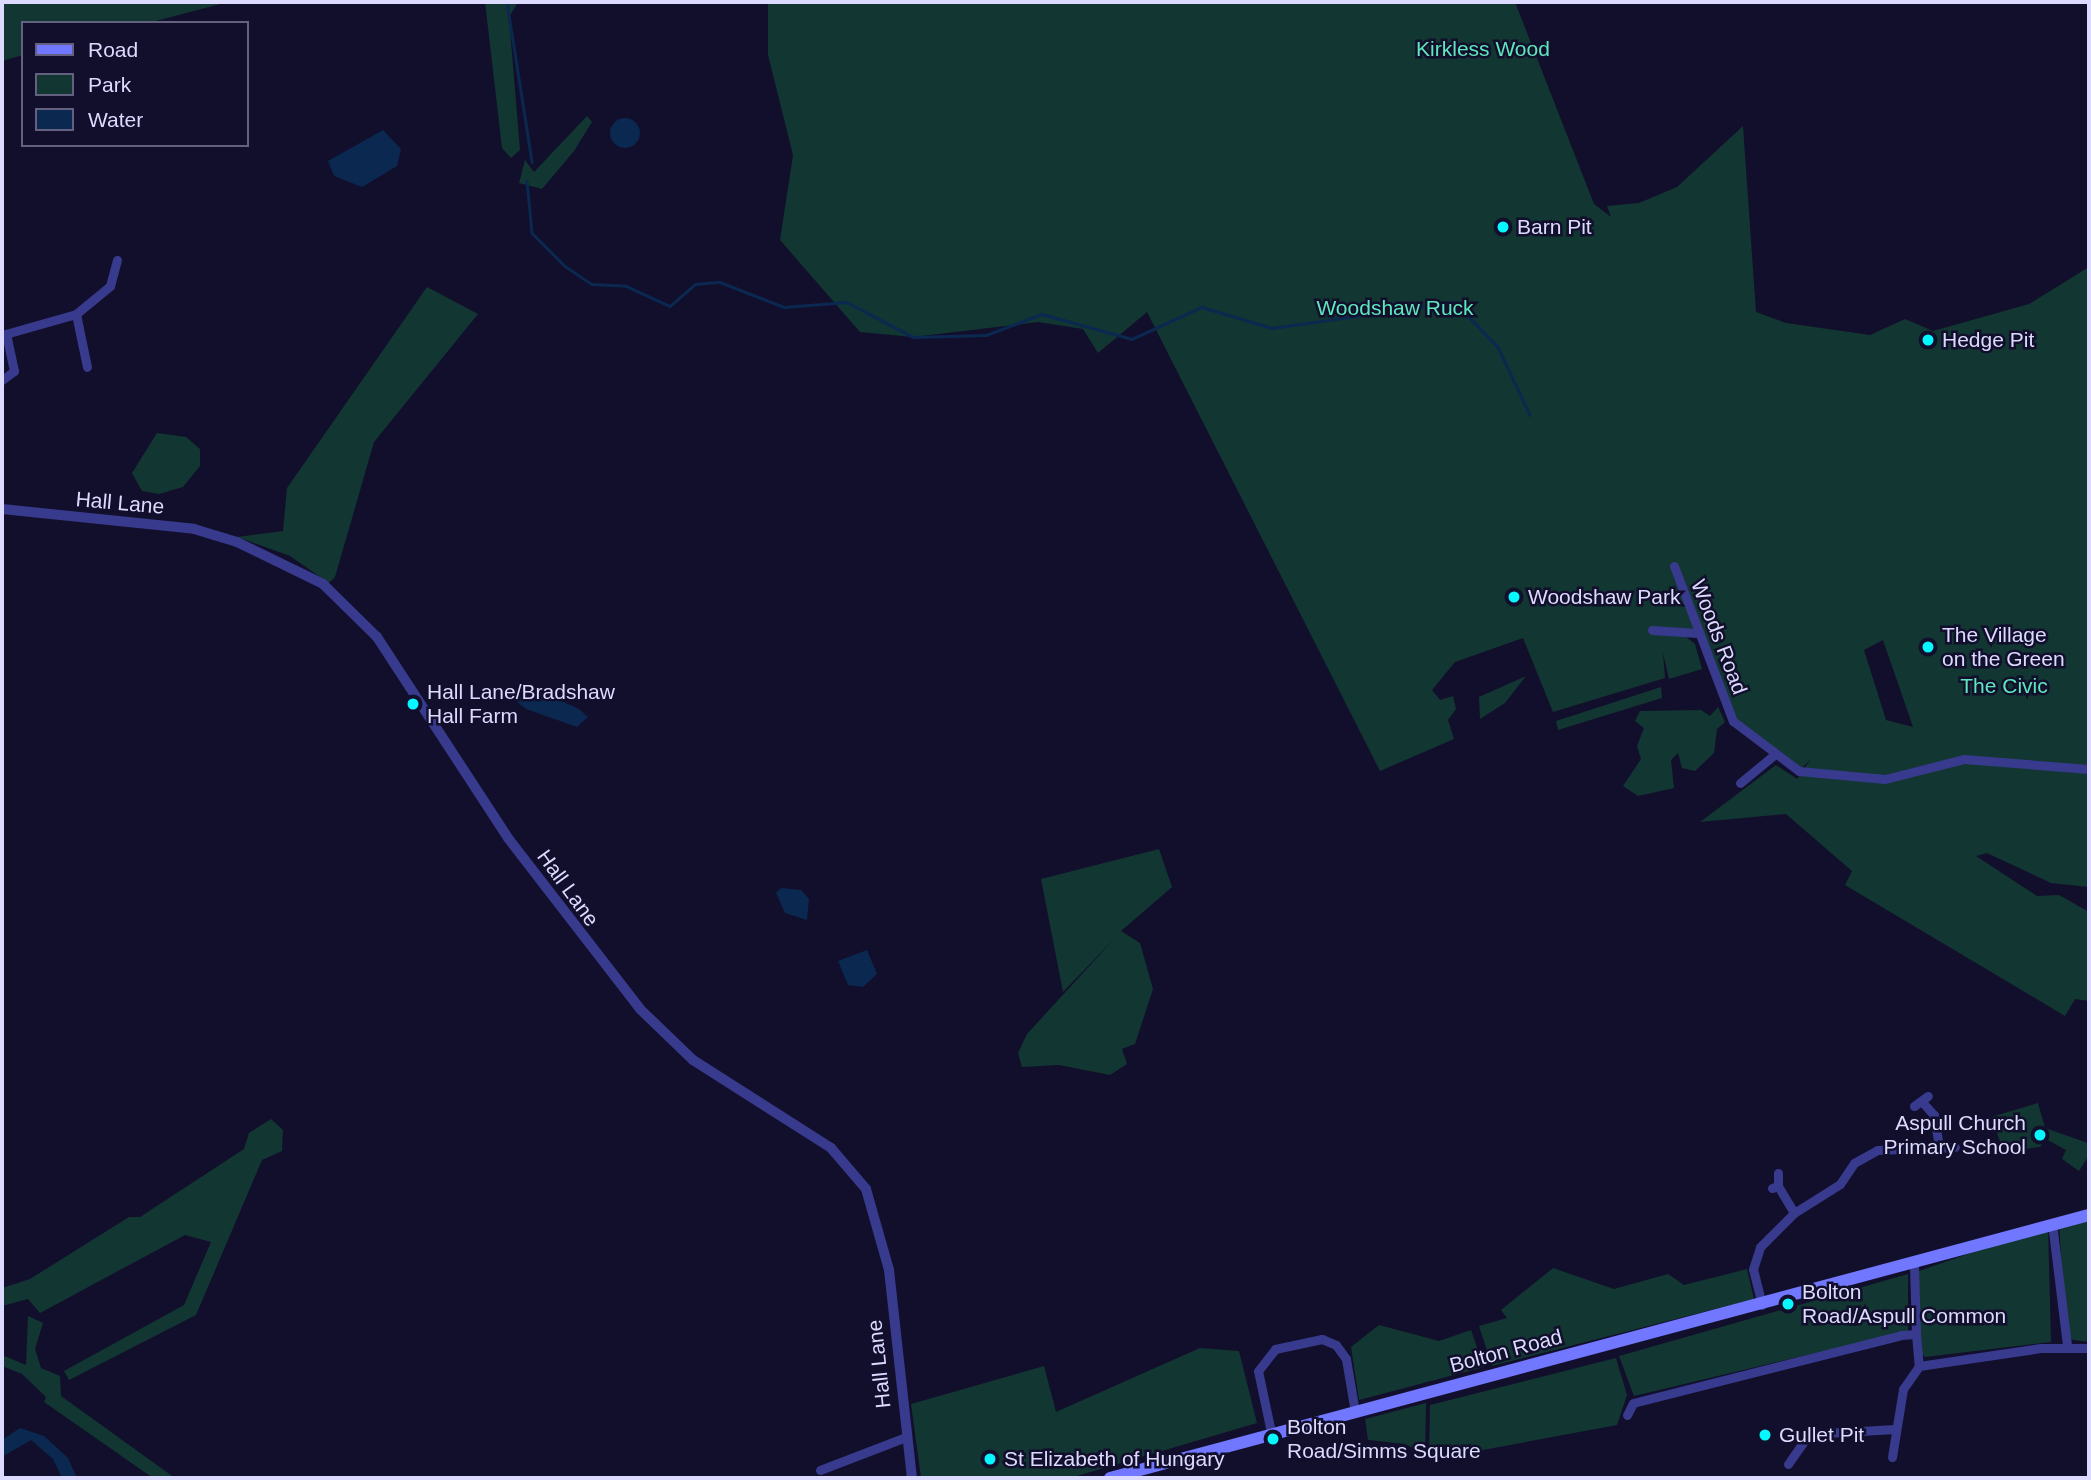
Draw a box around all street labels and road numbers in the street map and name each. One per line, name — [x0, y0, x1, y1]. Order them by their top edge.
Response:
street label: Hall Lane — [75, 487, 165, 519]
street label: Woods Road — [1686, 576, 1752, 698]
street label: Hall Lane — [532, 845, 604, 931]
street label: Hall Lane — [862, 1319, 896, 1409]
street label: Bolton Road — [1447, 1324, 1565, 1378]

